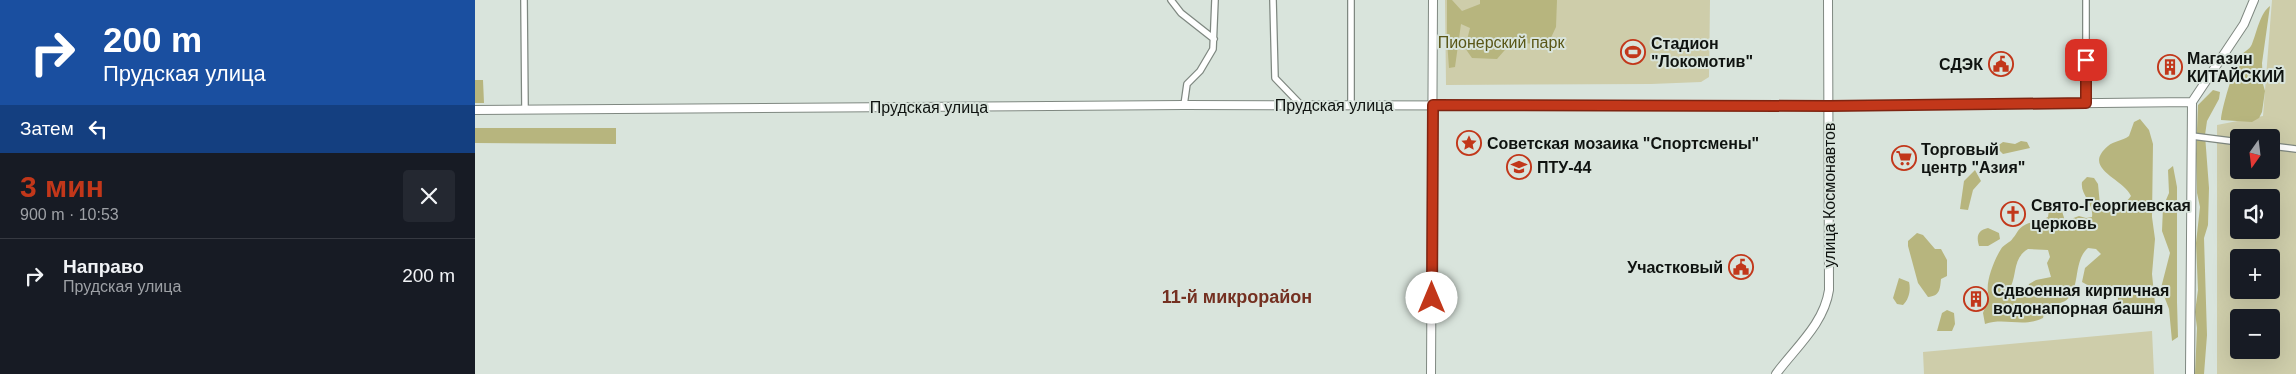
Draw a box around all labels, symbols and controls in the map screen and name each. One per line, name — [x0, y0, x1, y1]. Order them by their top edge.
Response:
icon: right — [20, 20, 85, 85]
text: 200 m — [103, 20, 202, 59]
park label: Пионерский парк — [1438, 34, 1565, 51]
place label: Стадион "Локомотив" — [1651, 35, 1753, 70]
sports icon: Стадион "Локомотив" — [1620, 39, 1646, 65]
pin — [2065, 39, 2107, 81]
icon: arrive — [2072, 46, 2100, 74]
place label: Магазин КИТАЙСКИЙ — [2187, 50, 2284, 85]
public building icon: СДЭК — [1988, 51, 2014, 77]
building icon: Магазин КИТАЙСКИЙ — [2157, 54, 2183, 80]
place label: СДЭК — [1939, 56, 1983, 73]
text: Прудская улица — [103, 61, 266, 86]
street label: Прудская улица — [1275, 97, 1393, 114]
street label: Прудская улица — [870, 99, 988, 116]
icon: left — [84, 115, 112, 143]
text: Затем — [20, 118, 74, 139]
street label: улица Космонавтов — [1821, 123, 1838, 267]
north arrow — [2230, 129, 2280, 179]
map controls — [2230, 129, 2280, 359]
place icon: Советская мозаика "Спортсмены" — [1456, 130, 1482, 156]
place label: Советская мозаика "Спортсмены" — [1487, 135, 1759, 152]
place label: Торговый центр "Азия" — [1921, 141, 2025, 176]
supermarket icon: Торговый центр "Азия" — [1891, 145, 1917, 171]
school or university icon: ПТУ-44 — [1506, 154, 1532, 180]
place label: ПТУ-44 — [1537, 159, 1591, 176]
text: 3 мин — [20, 170, 104, 203]
button: close — [403, 170, 455, 222]
button: sound — [2230, 189, 2280, 239]
place label: Свято-Георгиевская церковь — [2031, 197, 2191, 232]
church icon: Свято-Георгиевская церковь — [2000, 201, 2026, 227]
text: 900 m · 10:53 — [20, 206, 119, 223]
button: + — [2230, 249, 2280, 299]
public building icon: Участковый — [1728, 254, 1754, 280]
text: Направо — [63, 256, 144, 277]
place label: Участковый — [1627, 259, 1723, 276]
icon: right — [20, 262, 48, 290]
text: 200 m — [402, 265, 455, 286]
position arrow — [1405, 271, 1457, 323]
text: Прудская улица — [63, 278, 181, 295]
place label: Сдвоенная кирпичная водонапорная башня — [1993, 282, 2169, 317]
building icon: Сдвоенная кирпичная водонапорная башня — [1963, 286, 1989, 312]
district label: 11-й микрорайон — [1162, 287, 1312, 307]
button: − — [2230, 309, 2280, 359]

